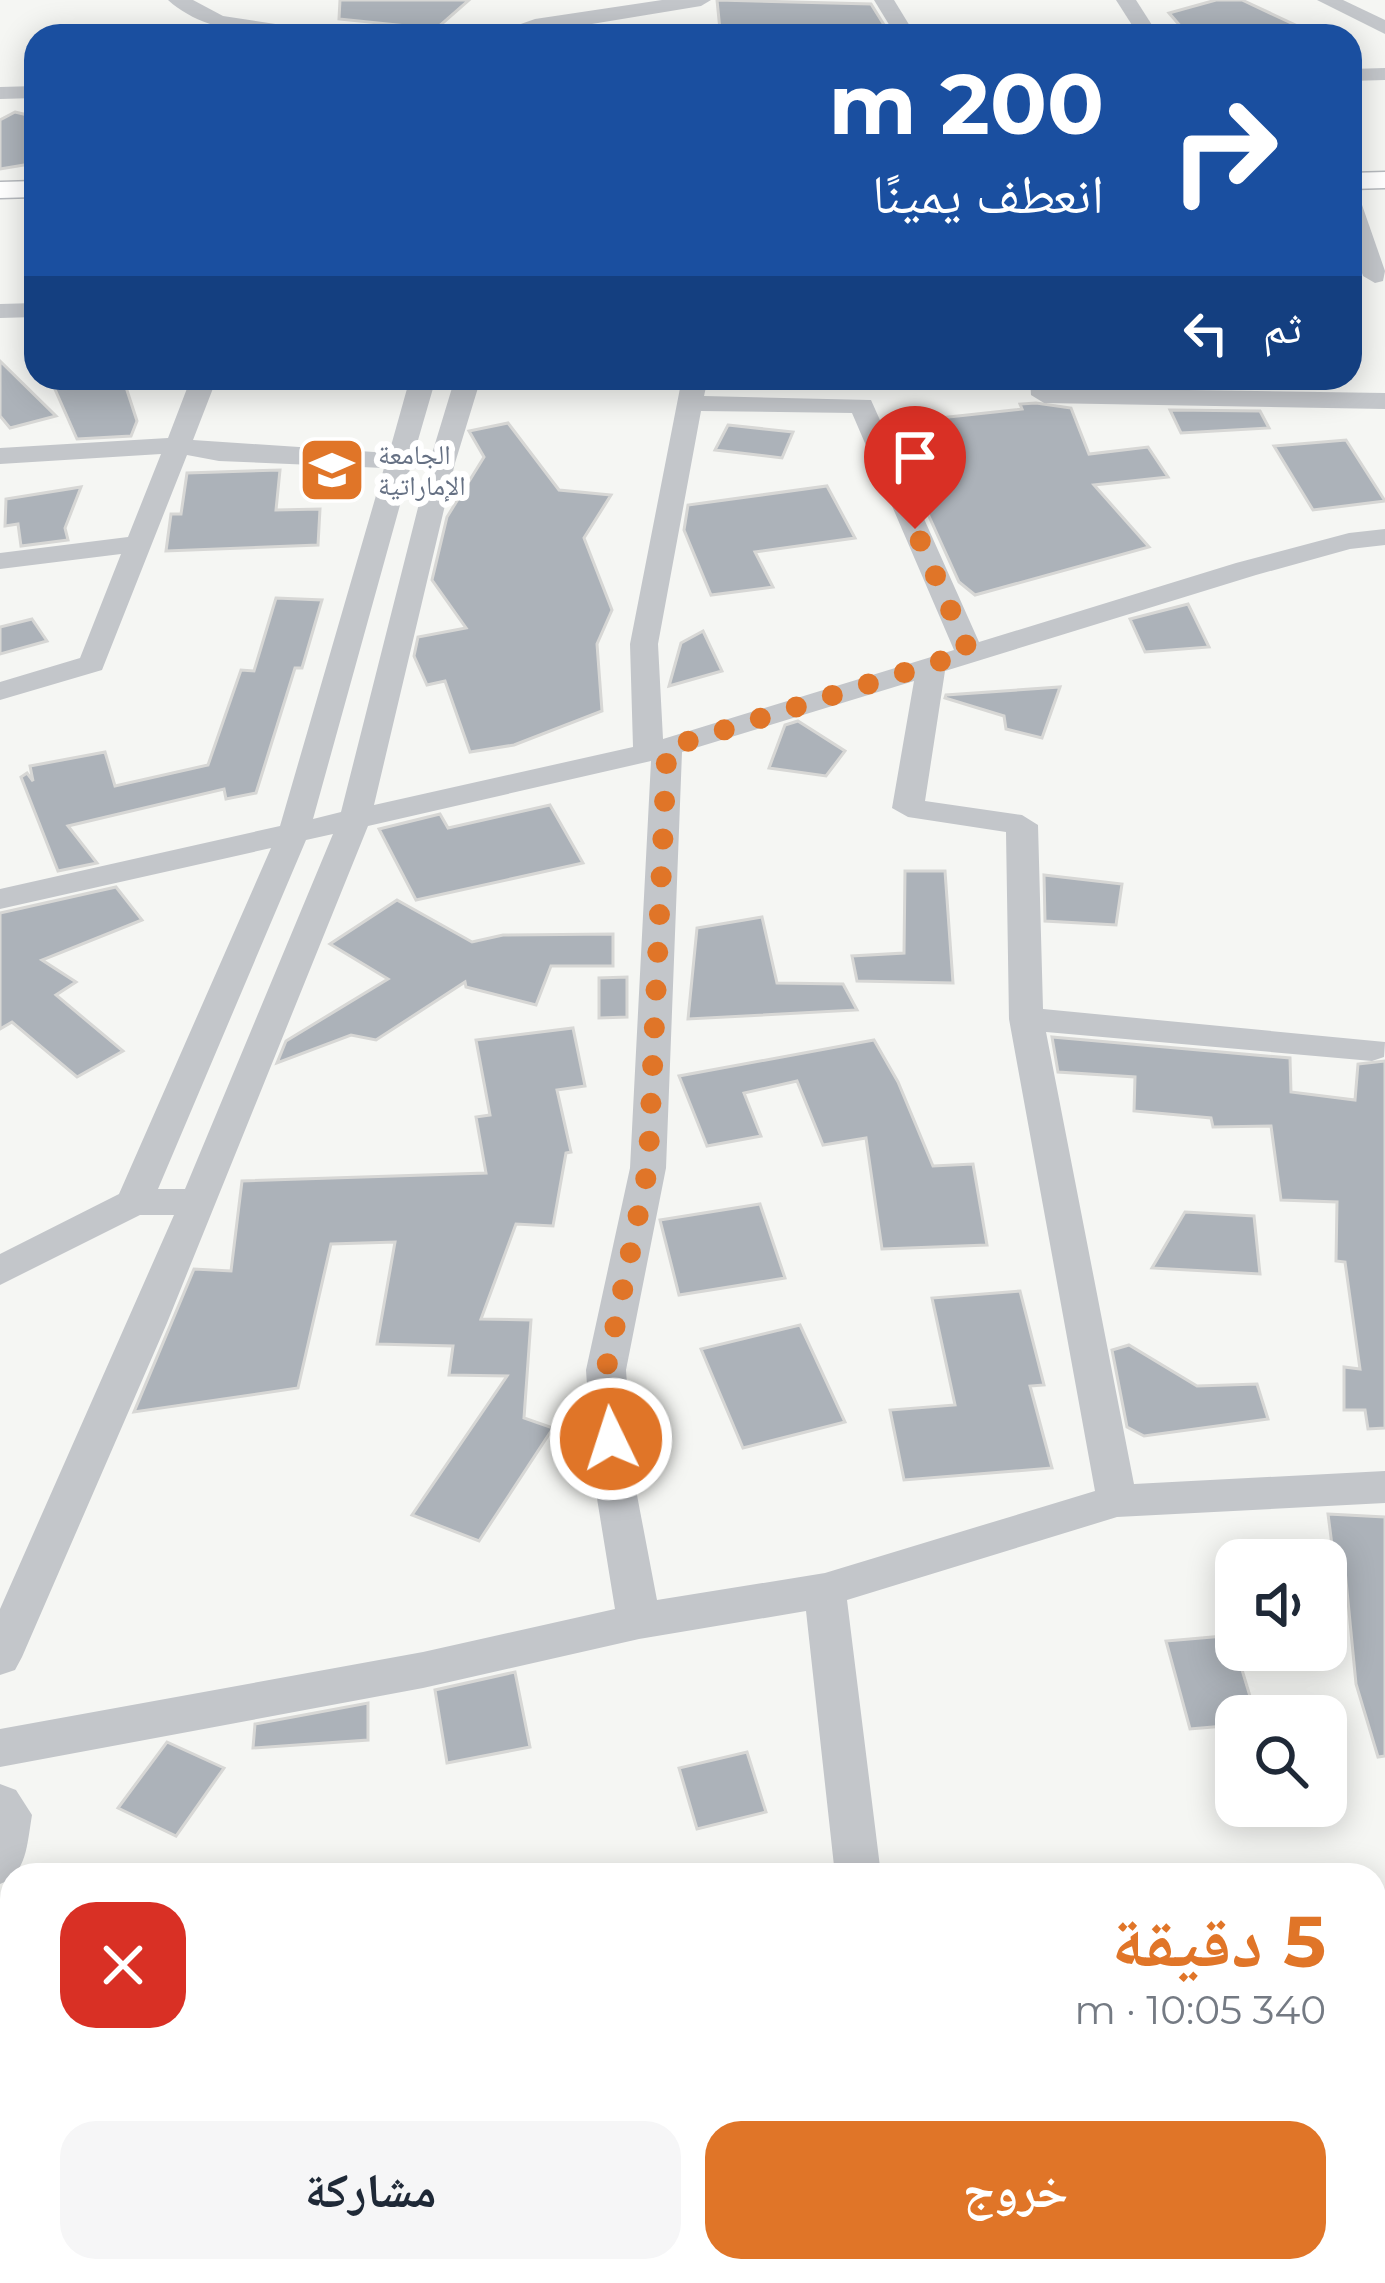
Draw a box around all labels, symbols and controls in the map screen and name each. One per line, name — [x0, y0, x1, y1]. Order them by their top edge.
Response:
text: 200 m — [828, 53, 1104, 155]
icon: right — [1146, 72, 1302, 228]
text: انعطف يمينًا — [872, 161, 1104, 227]
text: ثم — [1263, 299, 1302, 354]
icon: left — [1173, 300, 1239, 366]
pin — [864, 406, 966, 529]
icon: arrive — [882, 424, 948, 490]
school or university icon: الجامعة الإماراتية — [297, 435, 367, 505]
place label: الجامعة الإماراتية — [378, 438, 466, 502]
position arrow — [548, 1376, 674, 1502]
map controls — [1215, 1539, 1347, 1827]
button: sound — [1215, 1539, 1347, 1671]
button: search — [1215, 1695, 1347, 1827]
text: 5 دقيقة — [1112, 1897, 1326, 1985]
button: close — [60, 1902, 186, 2028]
text: 340 m · 10:05 — [1074, 1986, 1326, 2034]
button: مشاركة — [60, 2121, 681, 2259]
button: خروج — [705, 2121, 1326, 2259]

